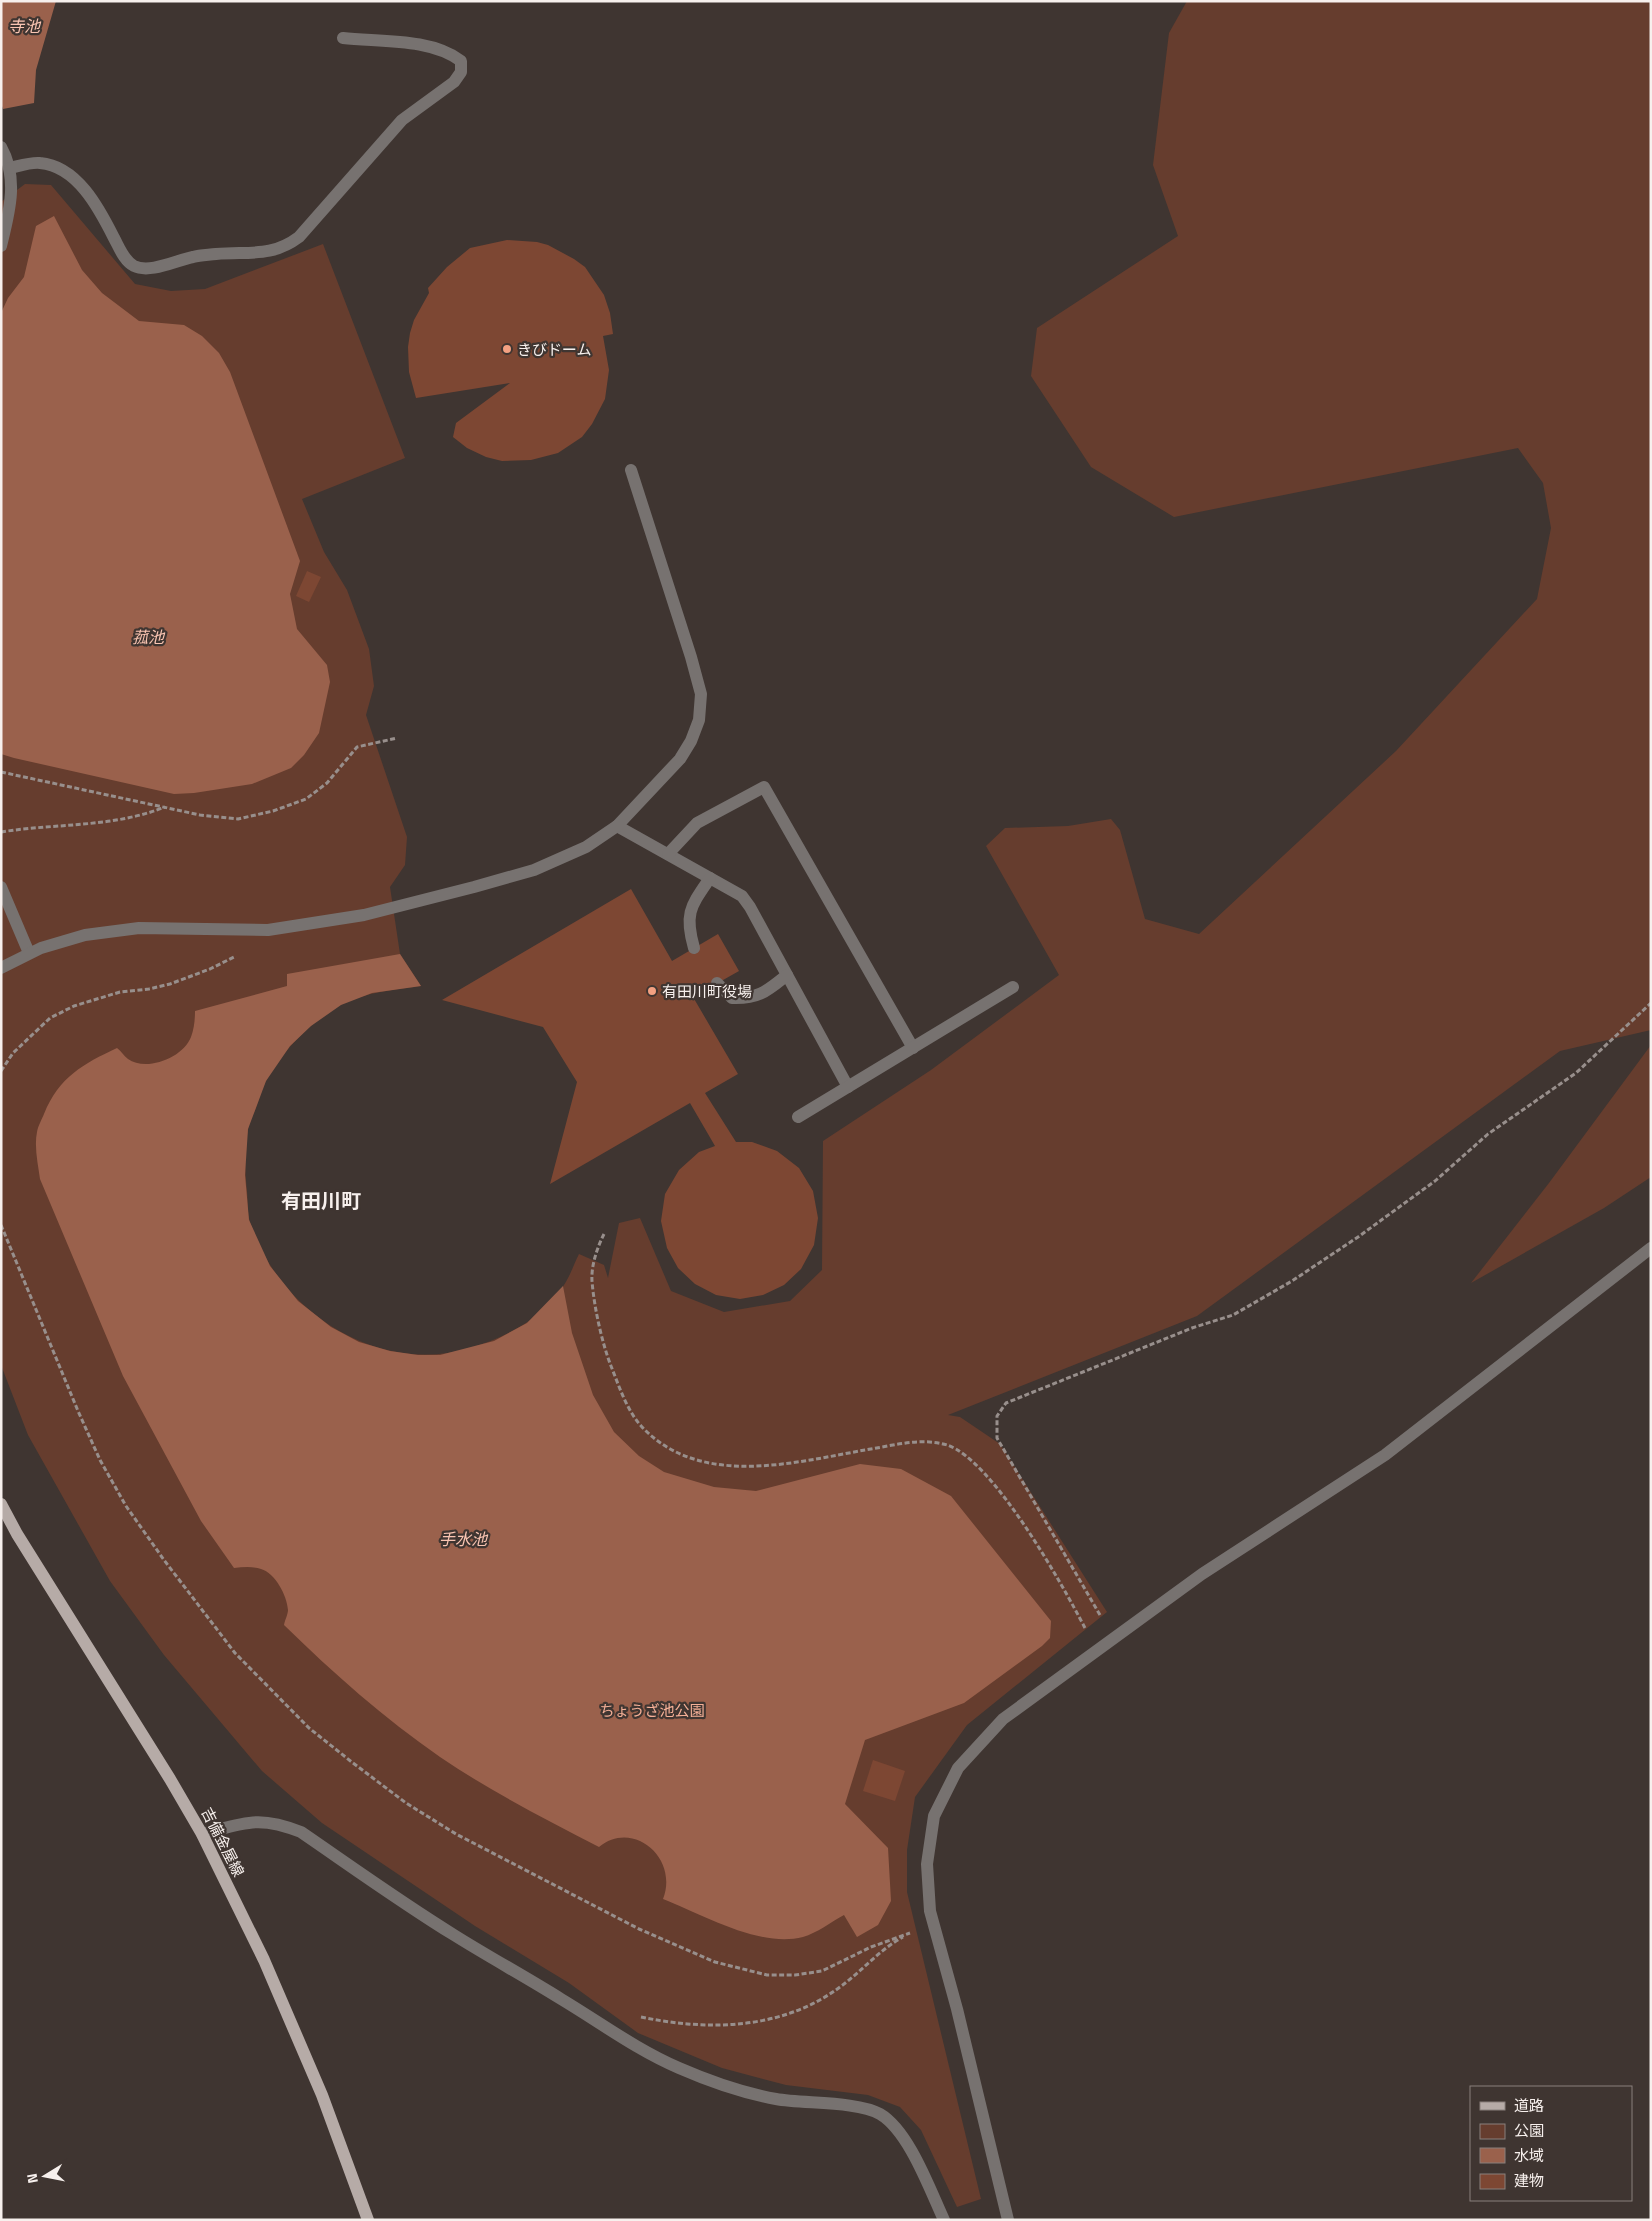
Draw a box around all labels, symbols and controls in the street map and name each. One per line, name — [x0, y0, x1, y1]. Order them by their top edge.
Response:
water label: 寺池 — [8, 14, 42, 38]
place label: きびドーム — [517, 338, 592, 361]
marker: きびドーム — [501, 343, 513, 355]
water label: 菰池 — [132, 625, 166, 649]
place label: 有田川町役場 — [662, 980, 752, 1003]
marker: 有田川町役場 — [646, 985, 658, 997]
district label: 有田川町 — [281, 1185, 361, 1216]
water label: 手水池 — [439, 1527, 489, 1551]
park label: ちょうざ池公園 — [599, 1699, 705, 1722]
street label: 吉備金屋線 — [196, 1803, 250, 1881]
legend — [1470, 2086, 1632, 2201]
text: 道路 — [1514, 2094, 1544, 2117]
text: 公園 — [1514, 2119, 1544, 2142]
text: 水域 — [1514, 2144, 1544, 2167]
north arrow — [20, 2151, 70, 2201]
text: 建物 — [1514, 2169, 1544, 2192]
text: N — [21, 2172, 43, 2185]

